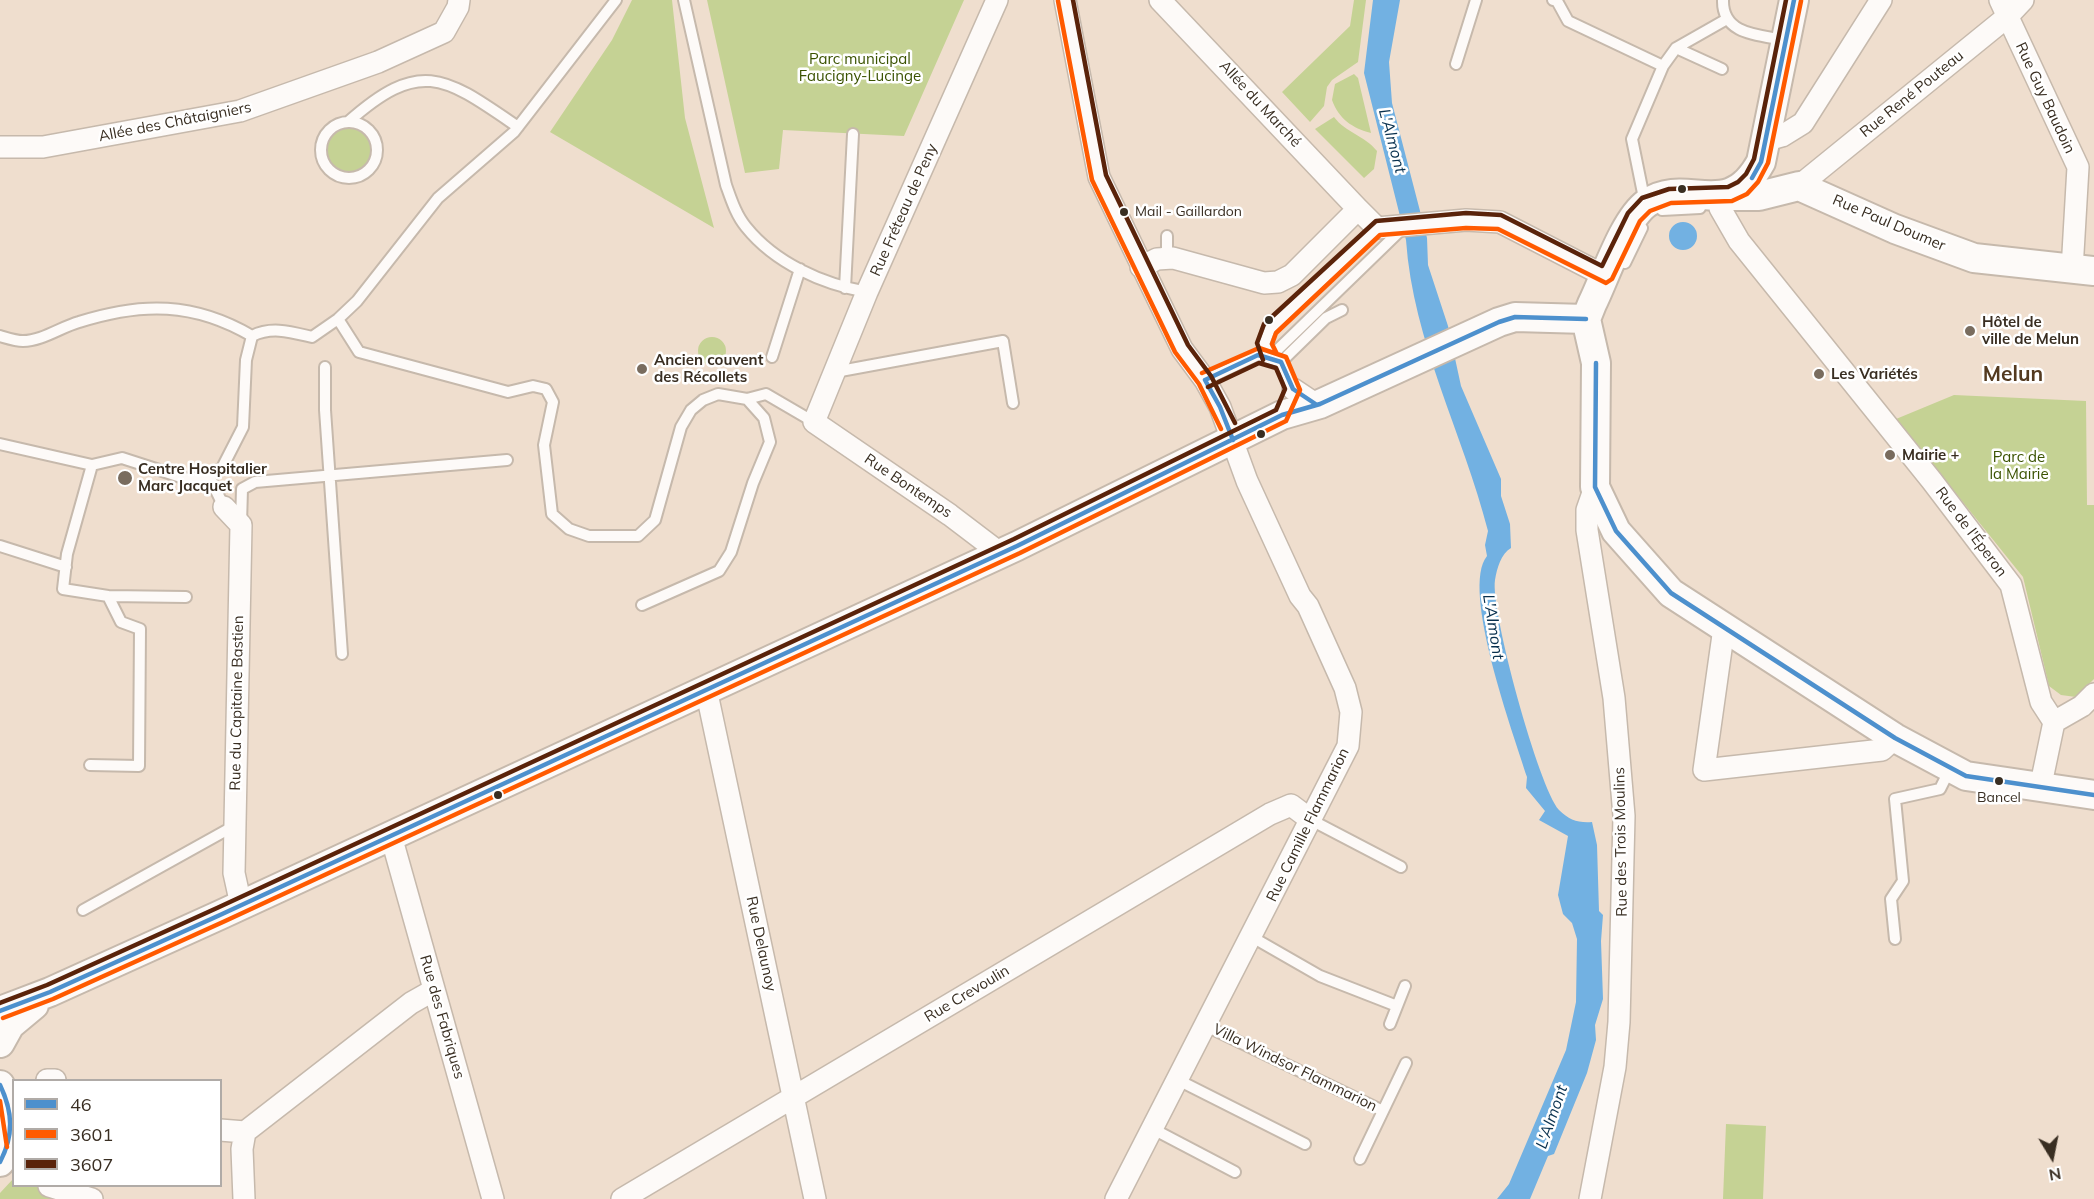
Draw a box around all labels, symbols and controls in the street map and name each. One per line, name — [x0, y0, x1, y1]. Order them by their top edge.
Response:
street label: Rue Guy Baudoin — [2011, 40, 2079, 156]
street label: Rue René Pouteau — [1857, 47, 1967, 141]
park label: Parc municipal Faucigny-Lucinge — [799, 50, 921, 85]
street label: Allée du Marché — [1215, 57, 1305, 151]
street label: Allée des Châtaigniers — [97, 98, 253, 146]
water label: L'Almont — [1374, 107, 1410, 175]
street label: Rue Fréteau de Peny — [867, 141, 941, 279]
unlabelled marker — [1676, 183, 1688, 195]
street label: Rue Paul Doumer — [1830, 191, 1948, 255]
place label: Mail - Gaillardon — [1135, 204, 1242, 220]
marker: Mail - Gaillardon — [1118, 206, 1130, 218]
place label: Hôtel de ville de Melun — [1982, 313, 2079, 348]
unlabelled marker — [1263, 314, 1275, 326]
marker: Hôtel de ville de Melun — [1963, 324, 1977, 338]
place label: Ancien couvent des Récollets — [654, 351, 763, 386]
marker: Ancien couvent des Récollets — [635, 362, 649, 376]
district label: Melun — [1983, 362, 2043, 388]
place label: Les Variétés — [1831, 365, 1918, 383]
marker: Les Variétés — [1812, 367, 1826, 381]
unlabelled marker — [1255, 428, 1267, 440]
place label: Mairie + — [1902, 446, 1959, 464]
marker: Mairie + — [1883, 448, 1897, 462]
park label: Parc de la Mairie — [1989, 448, 2049, 483]
street label: Rue Bontemps — [861, 450, 955, 522]
place label: Centre Hospitalier Marc Jacquet — [138, 460, 267, 495]
marker: Centre Hospitalier Marc Jacquet — [116, 469, 134, 487]
street label: Rue de l'Éperon — [1931, 484, 2011, 580]
water label: L'Almont — [1478, 593, 1508, 661]
street label: Rue du Capitaine Bastien — [226, 615, 248, 791]
street label: Rue Camille Flammarion — [1263, 745, 1353, 905]
street label: Rue des Trois Moulins — [1611, 767, 1631, 917]
marker: Bancel — [1993, 775, 2005, 787]
unlabelled marker — [492, 789, 504, 801]
place label: Bancel — [1977, 790, 2021, 806]
street label: Rue Delaunoy — [742, 895, 780, 993]
street label: Rue des Fabriques — [416, 953, 468, 1081]
street label: Rue Crevoulin — [921, 962, 1013, 1026]
street label: Villa Windsor Flammarion — [1210, 1020, 1380, 1116]
legend — [12, 1079, 222, 1187]
water label: L'Almont — [1532, 1083, 1572, 1151]
text: 46 — [70, 1093, 92, 1116]
text: 3601 — [70, 1123, 113, 1146]
north arrow — [2022, 1127, 2082, 1187]
text: 3607 — [70, 1153, 113, 1176]
text: N — [2047, 1164, 2063, 1186]

